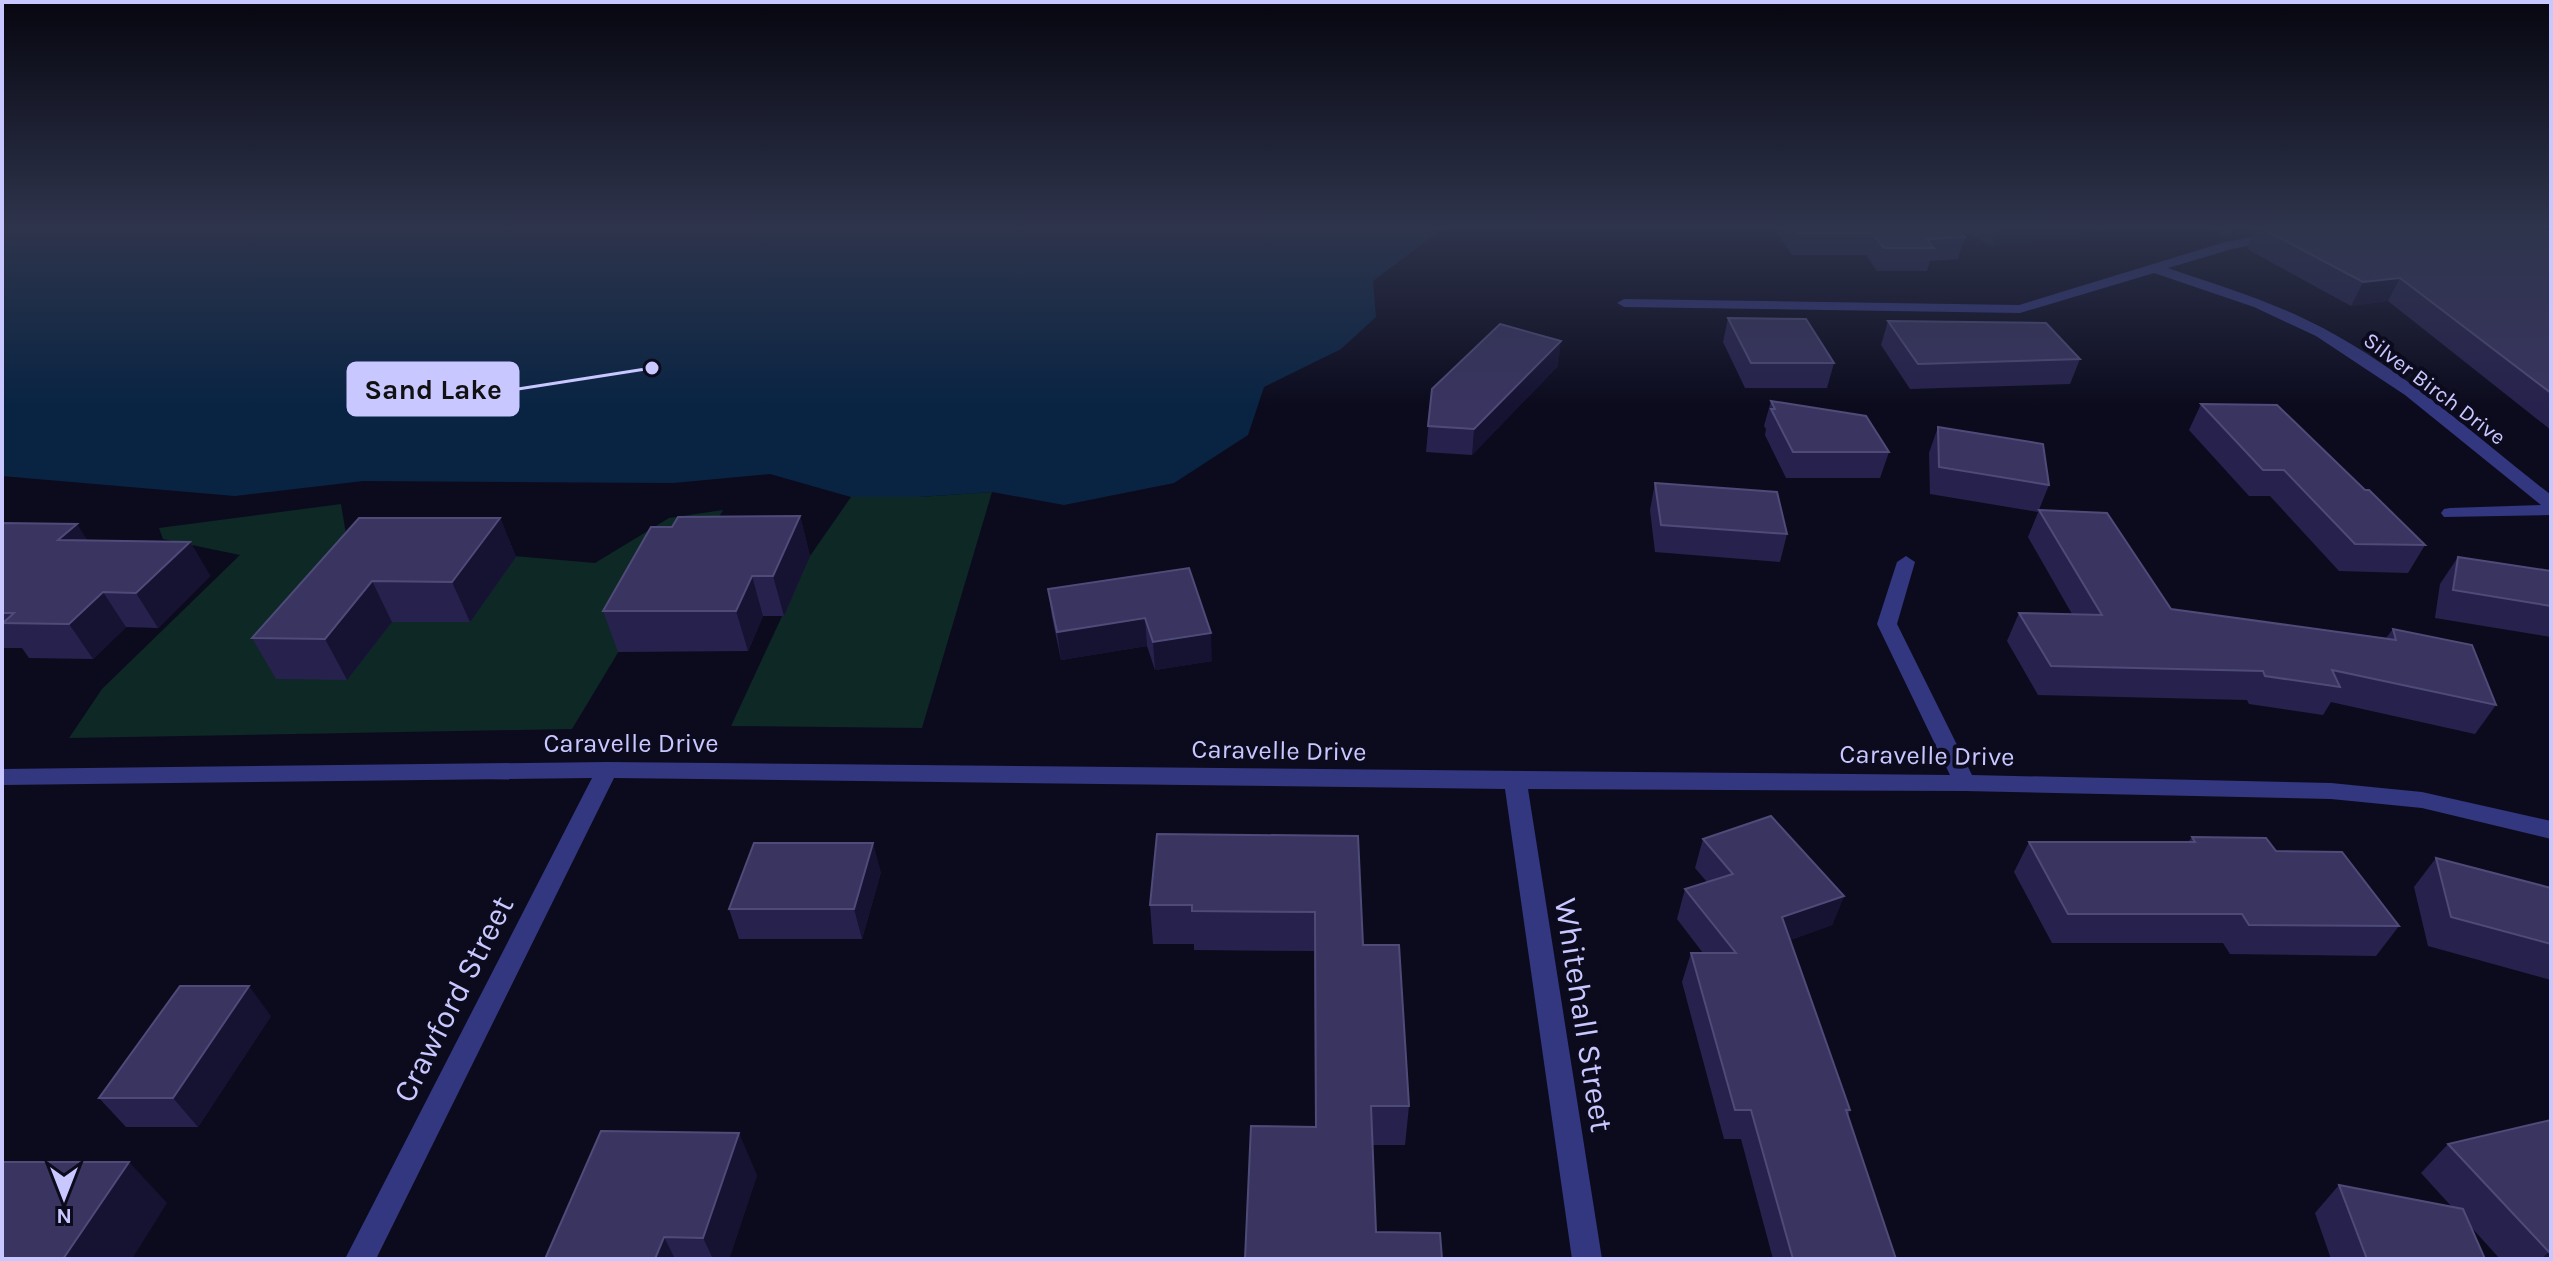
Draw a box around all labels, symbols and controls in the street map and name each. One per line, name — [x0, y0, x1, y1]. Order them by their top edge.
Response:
street label: Silver Birch Drive — [2358, 327, 2510, 451]
callout: Sand Lake — [348, 363, 518, 415]
text: Sand Lake — [364, 373, 502, 406]
street label: Caravelle Drive — [543, 728, 719, 759]
street label: Caravelle Drive — [1191, 733, 1367, 768]
street label: Caravelle Drive — [1839, 738, 2015, 773]
street label: Crawford Street — [386, 890, 521, 1108]
street label: Whitehall Street — [1547, 896, 1620, 1135]
north arrow — [24, 1157, 104, 1237]
text: N — [56, 1203, 72, 1229]

